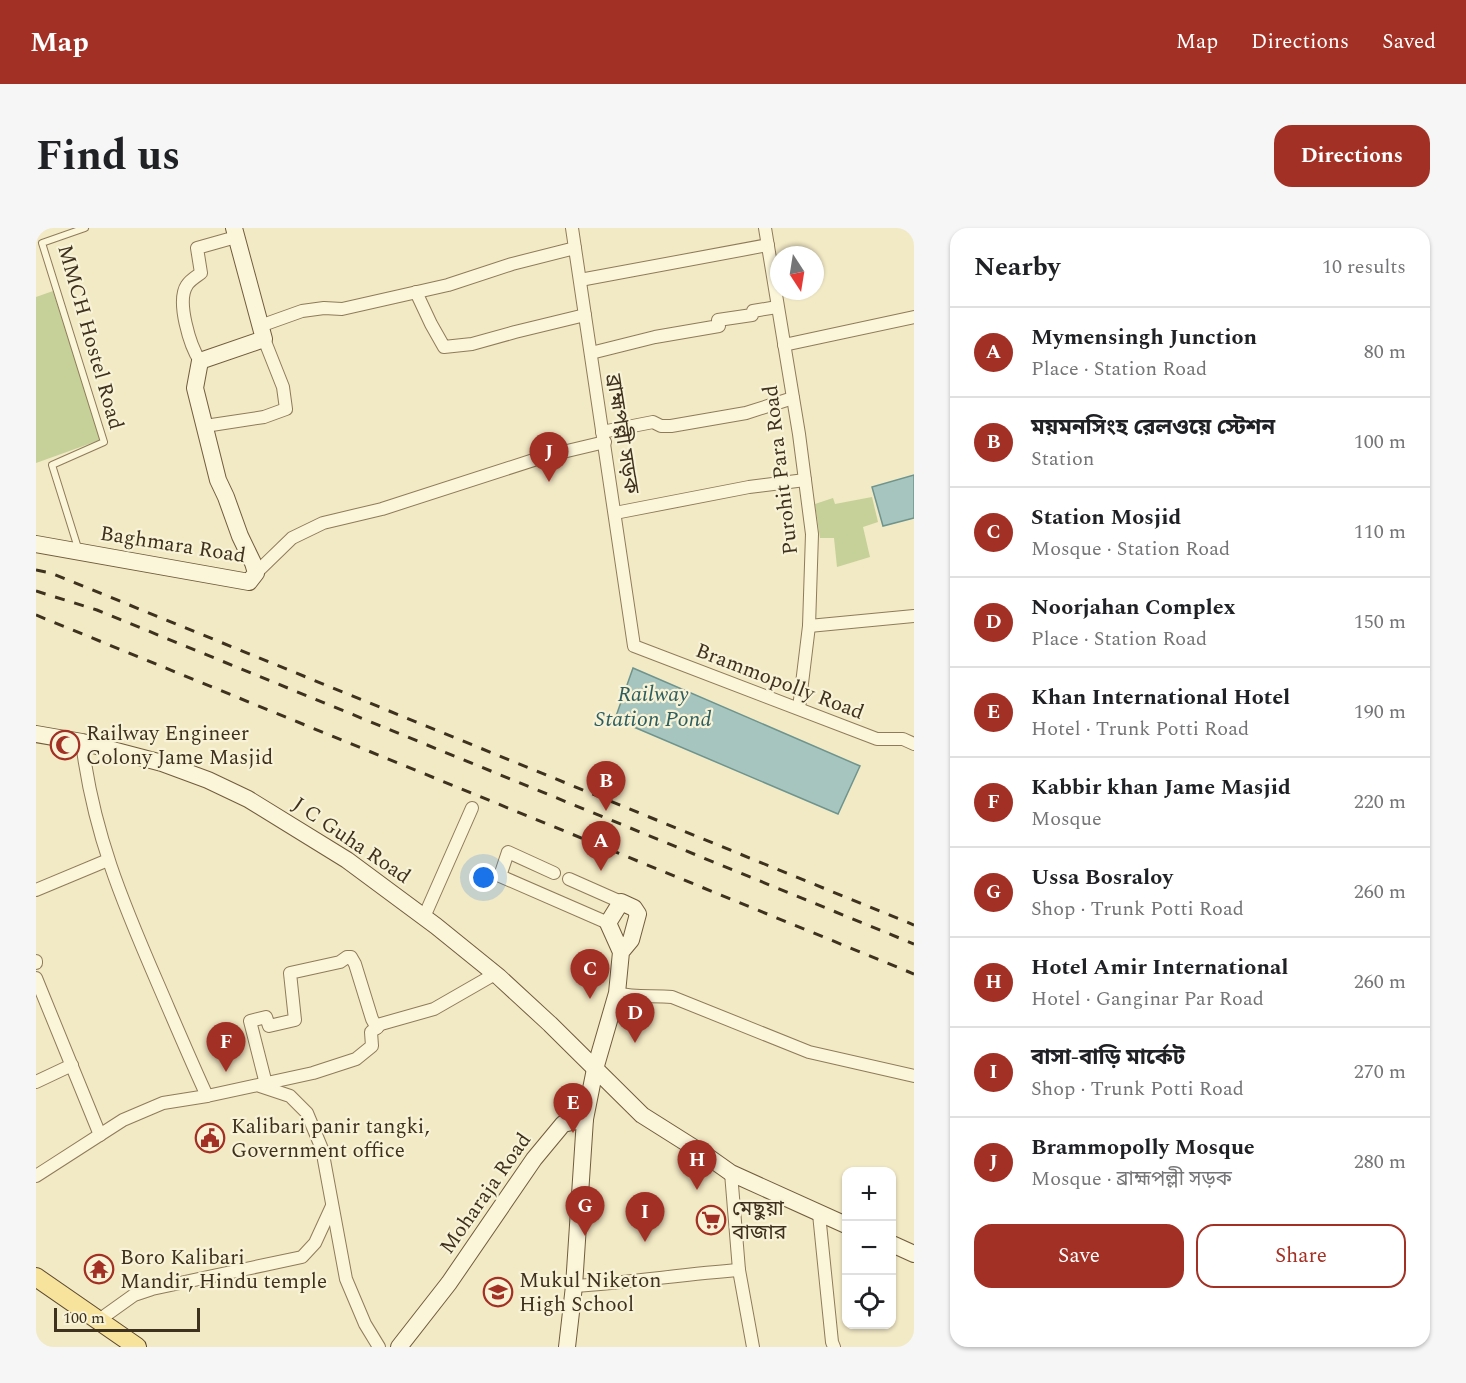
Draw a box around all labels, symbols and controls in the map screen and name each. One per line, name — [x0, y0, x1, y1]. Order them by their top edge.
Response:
text: Map — [30, 21, 89, 64]
text: Map — [1176, 26, 1218, 58]
text: Directions — [1251, 26, 1349, 58]
text: Saved — [1382, 26, 1436, 58]
text: Find us — [36, 125, 180, 188]
button: Directions — [1274, 125, 1430, 187]
street label: MMCH Hostel Road — [48, 241, 132, 434]
north arrow — [770, 246, 824, 300]
text: Nearby — [974, 247, 1060, 287]
text: 10 results — [1322, 252, 1406, 282]
text: Mymensingh Junction — [1031, 321, 1257, 354]
text: A — [986, 337, 1001, 367]
text: 80 m — [1364, 337, 1406, 367]
text: Place · Station Road — [1031, 354, 1207, 384]
street label: ব্রাহ্মপল্লী সড়ক — [597, 371, 647, 497]
street label: Purohit Para Road — [755, 383, 807, 557]
text: ময়মনসিংহ রেলওয়ে স্টেশন — [1031, 411, 1275, 444]
text: B — [986, 427, 1001, 457]
text: 100 m — [1354, 427, 1406, 457]
pin: J — [530, 432, 568, 482]
text: Station — [1031, 444, 1094, 474]
text: Station Mosjid — [1031, 501, 1181, 534]
text: C — [986, 517, 1001, 547]
text: 110 m — [1354, 517, 1406, 547]
street label: Baghmara Road — [98, 518, 248, 572]
text: Mosque · Station Road — [1031, 534, 1230, 564]
text: Noorjahan Complex — [1031, 591, 1235, 624]
text: D — [985, 607, 1002, 637]
text: 150 m — [1354, 607, 1406, 637]
text: Place · Station Road — [1031, 624, 1207, 654]
street label: Brammopolly Road — [691, 635, 869, 729]
water label: Railway Station Pond — [594, 678, 712, 736]
text: Khan International Hotel — [1031, 681, 1290, 714]
text: E — [987, 697, 1000, 727]
text: 190 m — [1354, 697, 1406, 727]
text: Hotel · Trunk Potti Road — [1031, 714, 1249, 744]
place label: Railway Engineer Colony Jame Masjid — [86, 718, 273, 774]
mosque icon: Railway Engineer Colony Jame Masjid — [49, 729, 81, 761]
pin: B — [586, 762, 626, 811]
text: Kabbir khan Jame Masjid — [1031, 771, 1291, 804]
text: F — [987, 787, 1000, 817]
text: 220 m — [1354, 787, 1406, 817]
street label: J C Guha Road — [286, 789, 417, 892]
text: Mosque — [1031, 804, 1102, 834]
pin: A — [582, 822, 620, 871]
text: Ussa Bosraloy — [1031, 861, 1173, 894]
your location — [469, 863, 498, 892]
text: G — [986, 877, 1001, 907]
text: 260 m — [1354, 877, 1406, 907]
text: Shop · Trunk Potti Road — [1031, 894, 1244, 924]
pin: C — [570, 950, 610, 999]
text: Hotel Amir International — [1031, 951, 1288, 984]
text: H — [985, 967, 1002, 997]
text: 260 m — [1354, 967, 1406, 997]
text: Hotel · Ganginar Par Road — [1031, 984, 1264, 1014]
pin: D — [616, 994, 654, 1043]
pin: F — [206, 1022, 246, 1072]
text: বাসা-বাড়ি মার্কেট — [1031, 1041, 1185, 1074]
text: I — [989, 1057, 998, 1087]
text: 270 m — [1354, 1057, 1406, 1087]
text: Shop · Trunk Potti Road — [1031, 1074, 1244, 1104]
pin: E — [554, 1084, 592, 1133]
place label: Kalibari panir tangki, Government office — [231, 1111, 430, 1167]
public building icon: Kalibari panir tangki, Government office — [194, 1122, 226, 1154]
street label: Moharaja Road — [432, 1126, 540, 1261]
text: Brammopolly Mosque — [1031, 1131, 1255, 1164]
pin: H — [678, 1140, 716, 1190]
text: J — [989, 1147, 998, 1177]
text: 280 m — [1354, 1147, 1406, 1177]
text: Mosque · ব্রাহ্মপল্লী সড়ক — [1031, 1164, 1232, 1194]
map controls — [842, 1167, 896, 1329]
button: + — [842, 1167, 896, 1221]
pin: G — [566, 1186, 604, 1236]
pin: I — [626, 1192, 664, 1242]
place label: মেছুয়া বাজার — [731, 1193, 787, 1249]
supermarket icon: মেছুয়া বাজার — [695, 1204, 727, 1236]
button: − — [842, 1221, 896, 1275]
button: Save — [974, 1224, 1184, 1288]
button: Share — [1196, 1224, 1406, 1288]
place label: Boro Kalibari Mandir, Hindu temple — [120, 1242, 327, 1298]
temple icon: Boro Kalibari Mandir, Hindu temple — [83, 1253, 115, 1285]
place label: Mukul Niketon High School — [519, 1265, 661, 1321]
button: locate — [842, 1275, 896, 1329]
school or university icon: Mukul Niketon High School — [482, 1276, 514, 1308]
scale bar — [54, 1305, 200, 1332]
text: 100 m — [63, 1306, 105, 1330]

